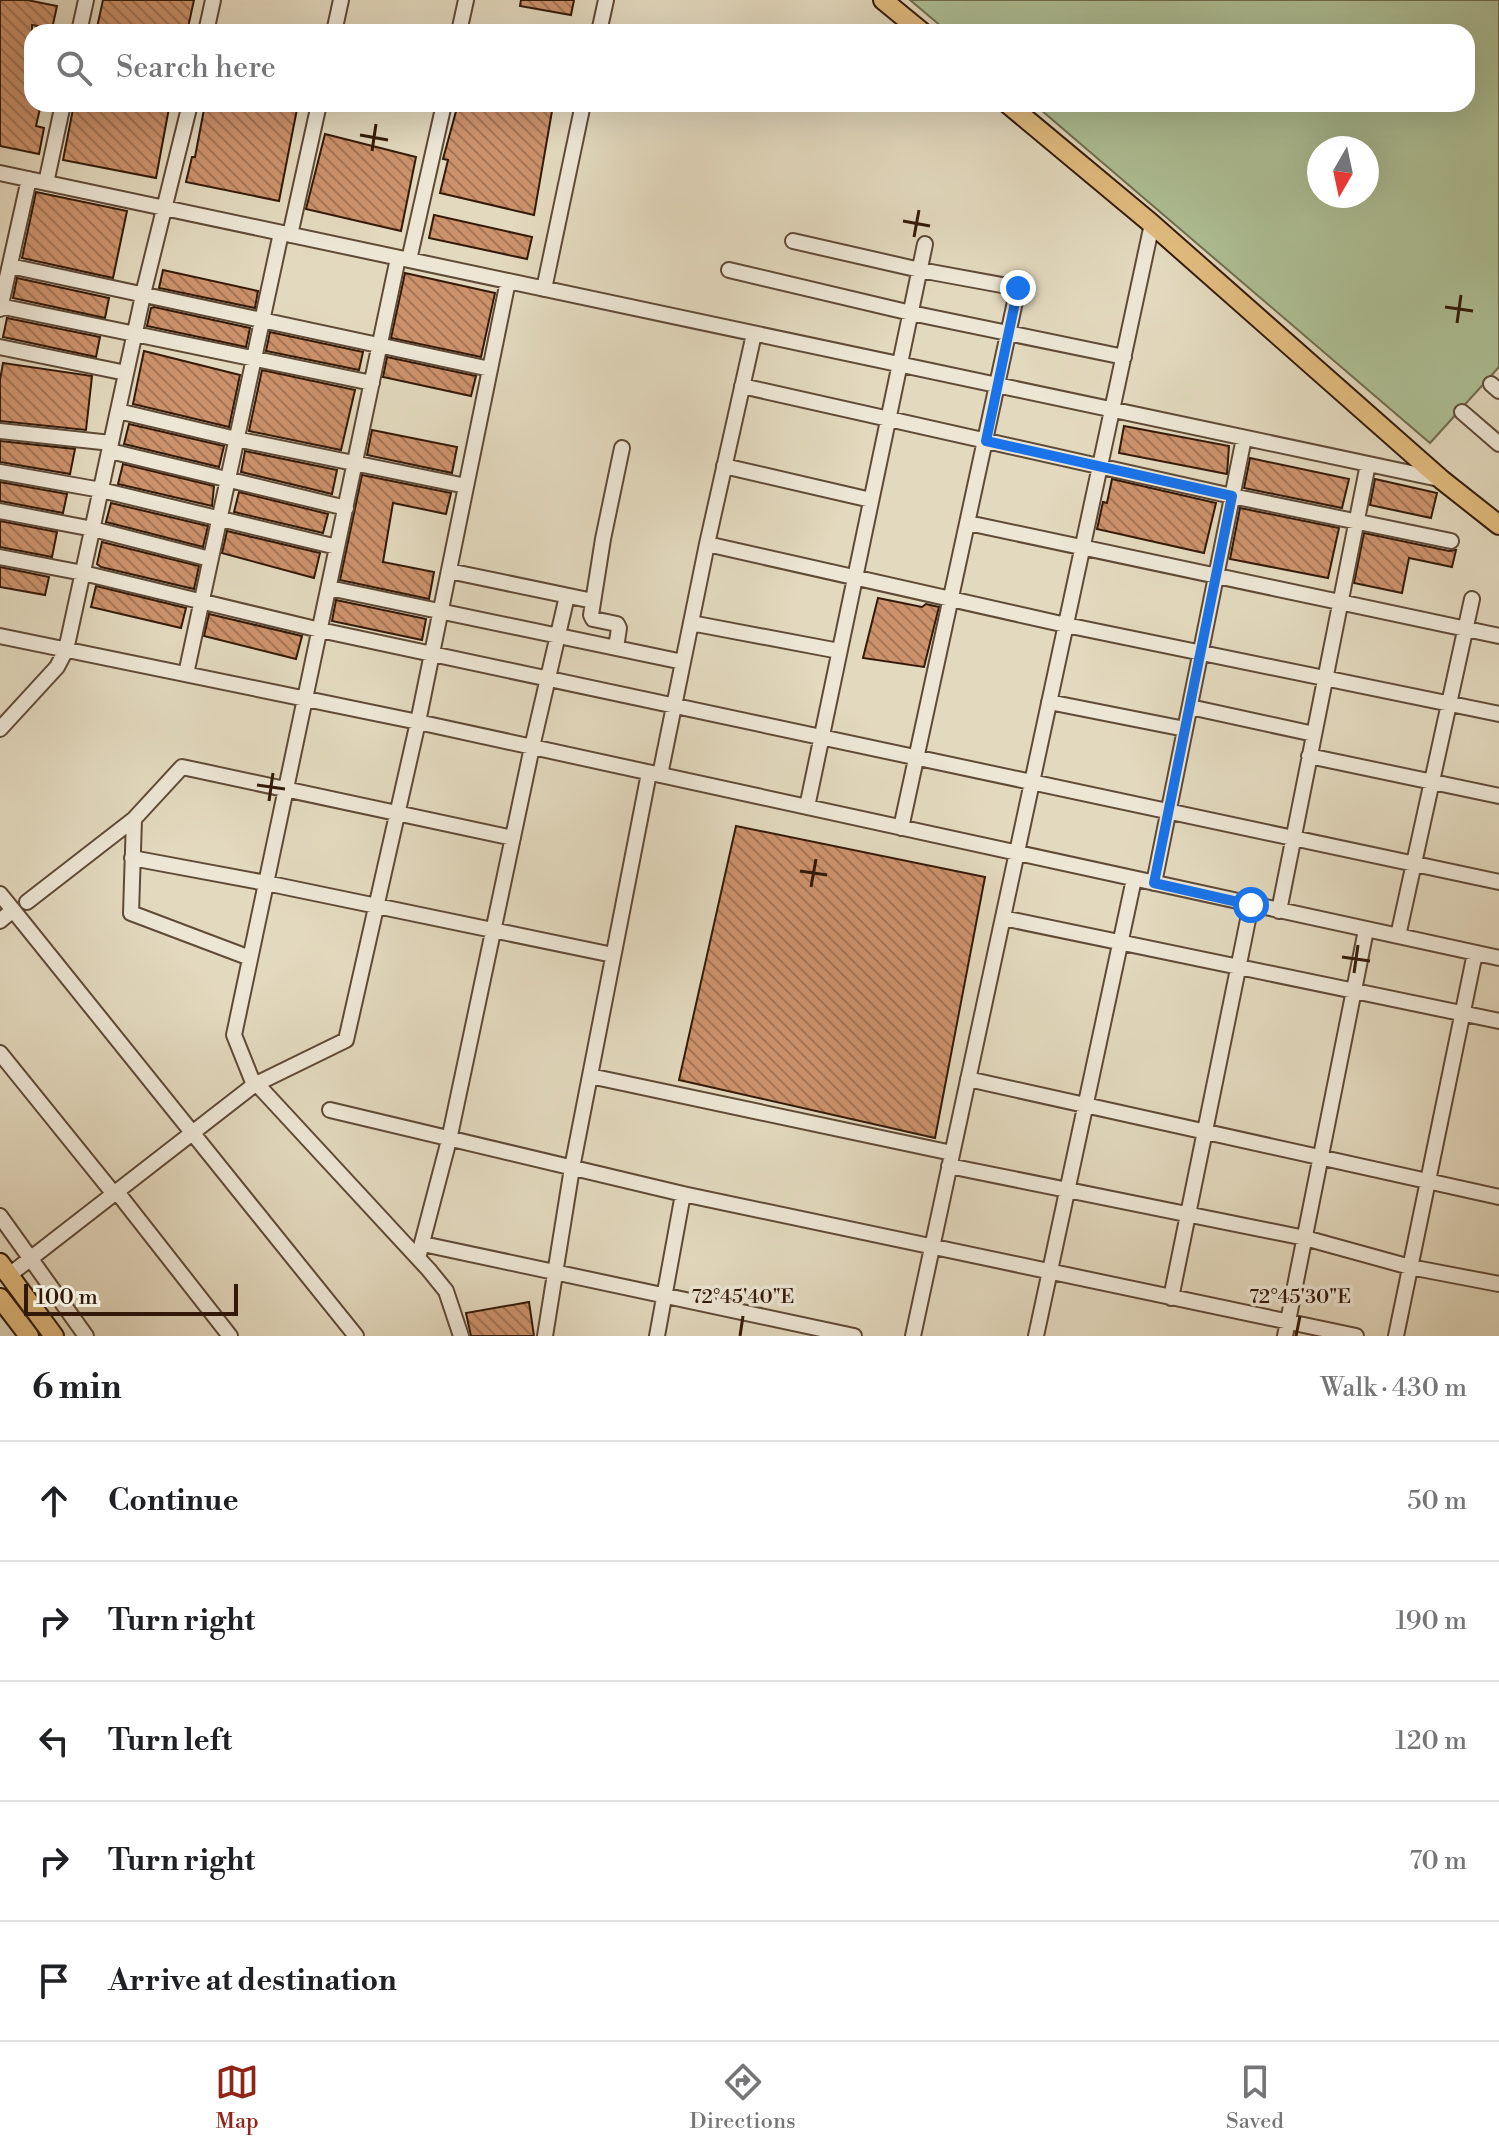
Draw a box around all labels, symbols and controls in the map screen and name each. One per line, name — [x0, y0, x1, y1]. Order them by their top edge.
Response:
search box — [24, 24, 1475, 112]
icon: search — [52, 46, 96, 90]
text: Search here — [116, 49, 276, 87]
north arrow — [1307, 136, 1379, 208]
route end — [1000, 270, 1036, 306]
route start — [1233, 887, 1269, 923]
scale bar — [24, 1280, 238, 1316]
text: 100 m — [36, 1284, 98, 1311]
text: 72°45'40"E — [692, 1285, 794, 1310]
text: 72°45'30"E — [1249, 1285, 1351, 1310]
text: 6 min — [32, 1367, 122, 1409]
text: Walk · 430 m — [1320, 1372, 1467, 1404]
icon: ahead — [32, 1479, 76, 1523]
text: Continue — [108, 1482, 239, 1520]
text: 50 m — [1407, 1485, 1467, 1517]
icon: right — [32, 1599, 76, 1643]
text: Turn right — [108, 1602, 255, 1640]
text: 190 m — [1396, 1605, 1467, 1637]
icon: left — [32, 1719, 76, 1763]
text: Turn left — [108, 1722, 232, 1760]
text: 120 m — [1395, 1725, 1467, 1757]
icon: right — [32, 1839, 76, 1883]
text: Turn right — [108, 1842, 255, 1880]
text: 70 m — [1409, 1845, 1467, 1877]
icon: arrive — [32, 1959, 76, 2003]
text: Arrive at destination — [108, 1962, 397, 2000]
tab: Map — [215, 2060, 259, 2135]
tab: Directions — [690, 2060, 796, 2135]
tab: Saved — [1226, 2060, 1284, 2135]

